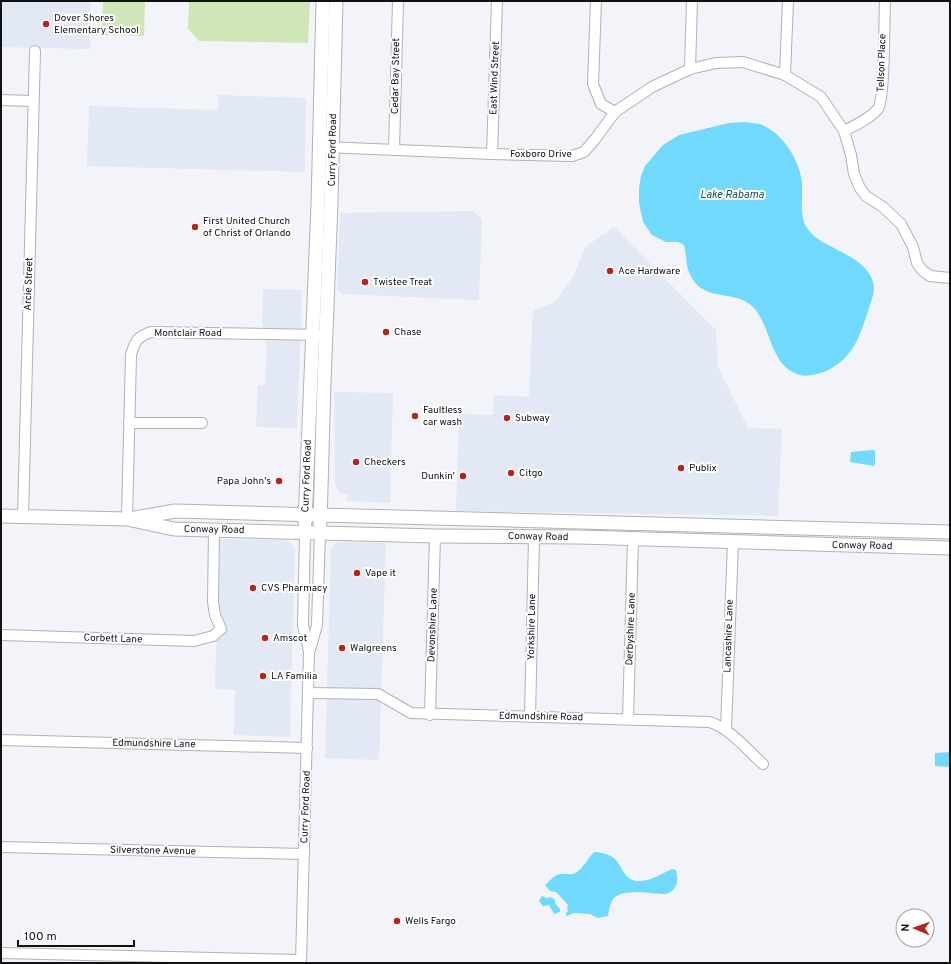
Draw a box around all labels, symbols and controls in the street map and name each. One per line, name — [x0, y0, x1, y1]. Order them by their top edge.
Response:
place label: Dover Shores Elementary School — [54, 12, 139, 37]
marker: Dover Shores Elementary School — [41, 19, 51, 29]
street label: Tellson Place — [874, 34, 890, 92]
street label: Cedar Bay Street — [389, 37, 403, 114]
street label: East Wind Street — [487, 41, 503, 115]
street label: Curry Ford Road — [326, 114, 340, 186]
street label: Foxboro Drive — [510, 148, 572, 161]
water label: Lake Rabama — [700, 188, 764, 202]
place label: First United Church of Christ of Orlando — [203, 215, 291, 240]
marker: First United Church of Christ of Orlando — [190, 222, 200, 232]
street label: Arcie Street — [22, 257, 36, 311]
place label: Ace Hardware — [618, 265, 680, 278]
marker: Ace Hardware — [605, 266, 615, 276]
place label: Twistee Treat — [373, 276, 432, 289]
marker: Twistee Treat — [360, 277, 370, 287]
place label: Chase — [394, 326, 421, 339]
street label: Montclair Road — [154, 327, 222, 340]
marker: Chase — [381, 327, 391, 337]
place label: Faultless car wash — [423, 404, 463, 429]
marker: Faultless car wash — [410, 411, 420, 421]
place label: Subway — [515, 412, 550, 425]
marker: Subway — [502, 413, 512, 423]
street label: Curry Ford Road — [299, 439, 315, 513]
place label: Checkers — [364, 456, 406, 469]
marker: Checkers — [351, 457, 361, 467]
place label: Publix — [689, 462, 717, 475]
marker: Publix — [676, 463, 686, 473]
place label: Citgo — [519, 467, 543, 480]
marker: Citgo — [506, 468, 516, 478]
place label: Dunkin' — [421, 470, 455, 483]
marker: Dunkin' — [458, 471, 468, 481]
place label: Papa John's — [217, 475, 271, 488]
marker: Papa John's — [274, 476, 284, 486]
street label: Conway Road — [184, 523, 244, 537]
street label: Conway Road — [508, 530, 568, 544]
street label: Conway Road — [832, 539, 892, 553]
place label: Vape it — [365, 567, 396, 580]
marker: Vape it — [352, 568, 362, 578]
place label: CVS Pharmacy — [261, 582, 328, 595]
marker: CVS Pharmacy — [248, 583, 258, 593]
street label: Devonshire Lane — [425, 588, 441, 662]
street label: Derbyshire Lane — [623, 592, 639, 666]
street label: Yorkshire Lane — [525, 594, 539, 660]
street label: Lancashire Lane — [721, 599, 737, 673]
street label: Corbett Lane — [83, 631, 143, 647]
place label: Amscot — [273, 632, 307, 645]
marker: Amscot — [260, 633, 270, 643]
place label: Walgreens — [350, 642, 397, 655]
marker: Walgreens — [337, 643, 347, 653]
place label: LA Familia — [271, 670, 317, 683]
marker: LA Familia — [258, 671, 268, 681]
street label: Edmundshire Road — [499, 710, 583, 724]
street label: Edmundshire Lane — [112, 737, 196, 751]
street label: Curry Ford Road — [298, 770, 314, 844]
street label: Silverstone Avenue — [110, 844, 196, 858]
north arrow — [895, 908, 935, 948]
place label: Wells Fargo — [405, 915, 456, 928]
marker: Wells Fargo — [392, 916, 402, 926]
scale bar — [18, 922, 134, 948]
text: N — [899, 923, 913, 932]
text: 100 m — [24, 929, 57, 945]

